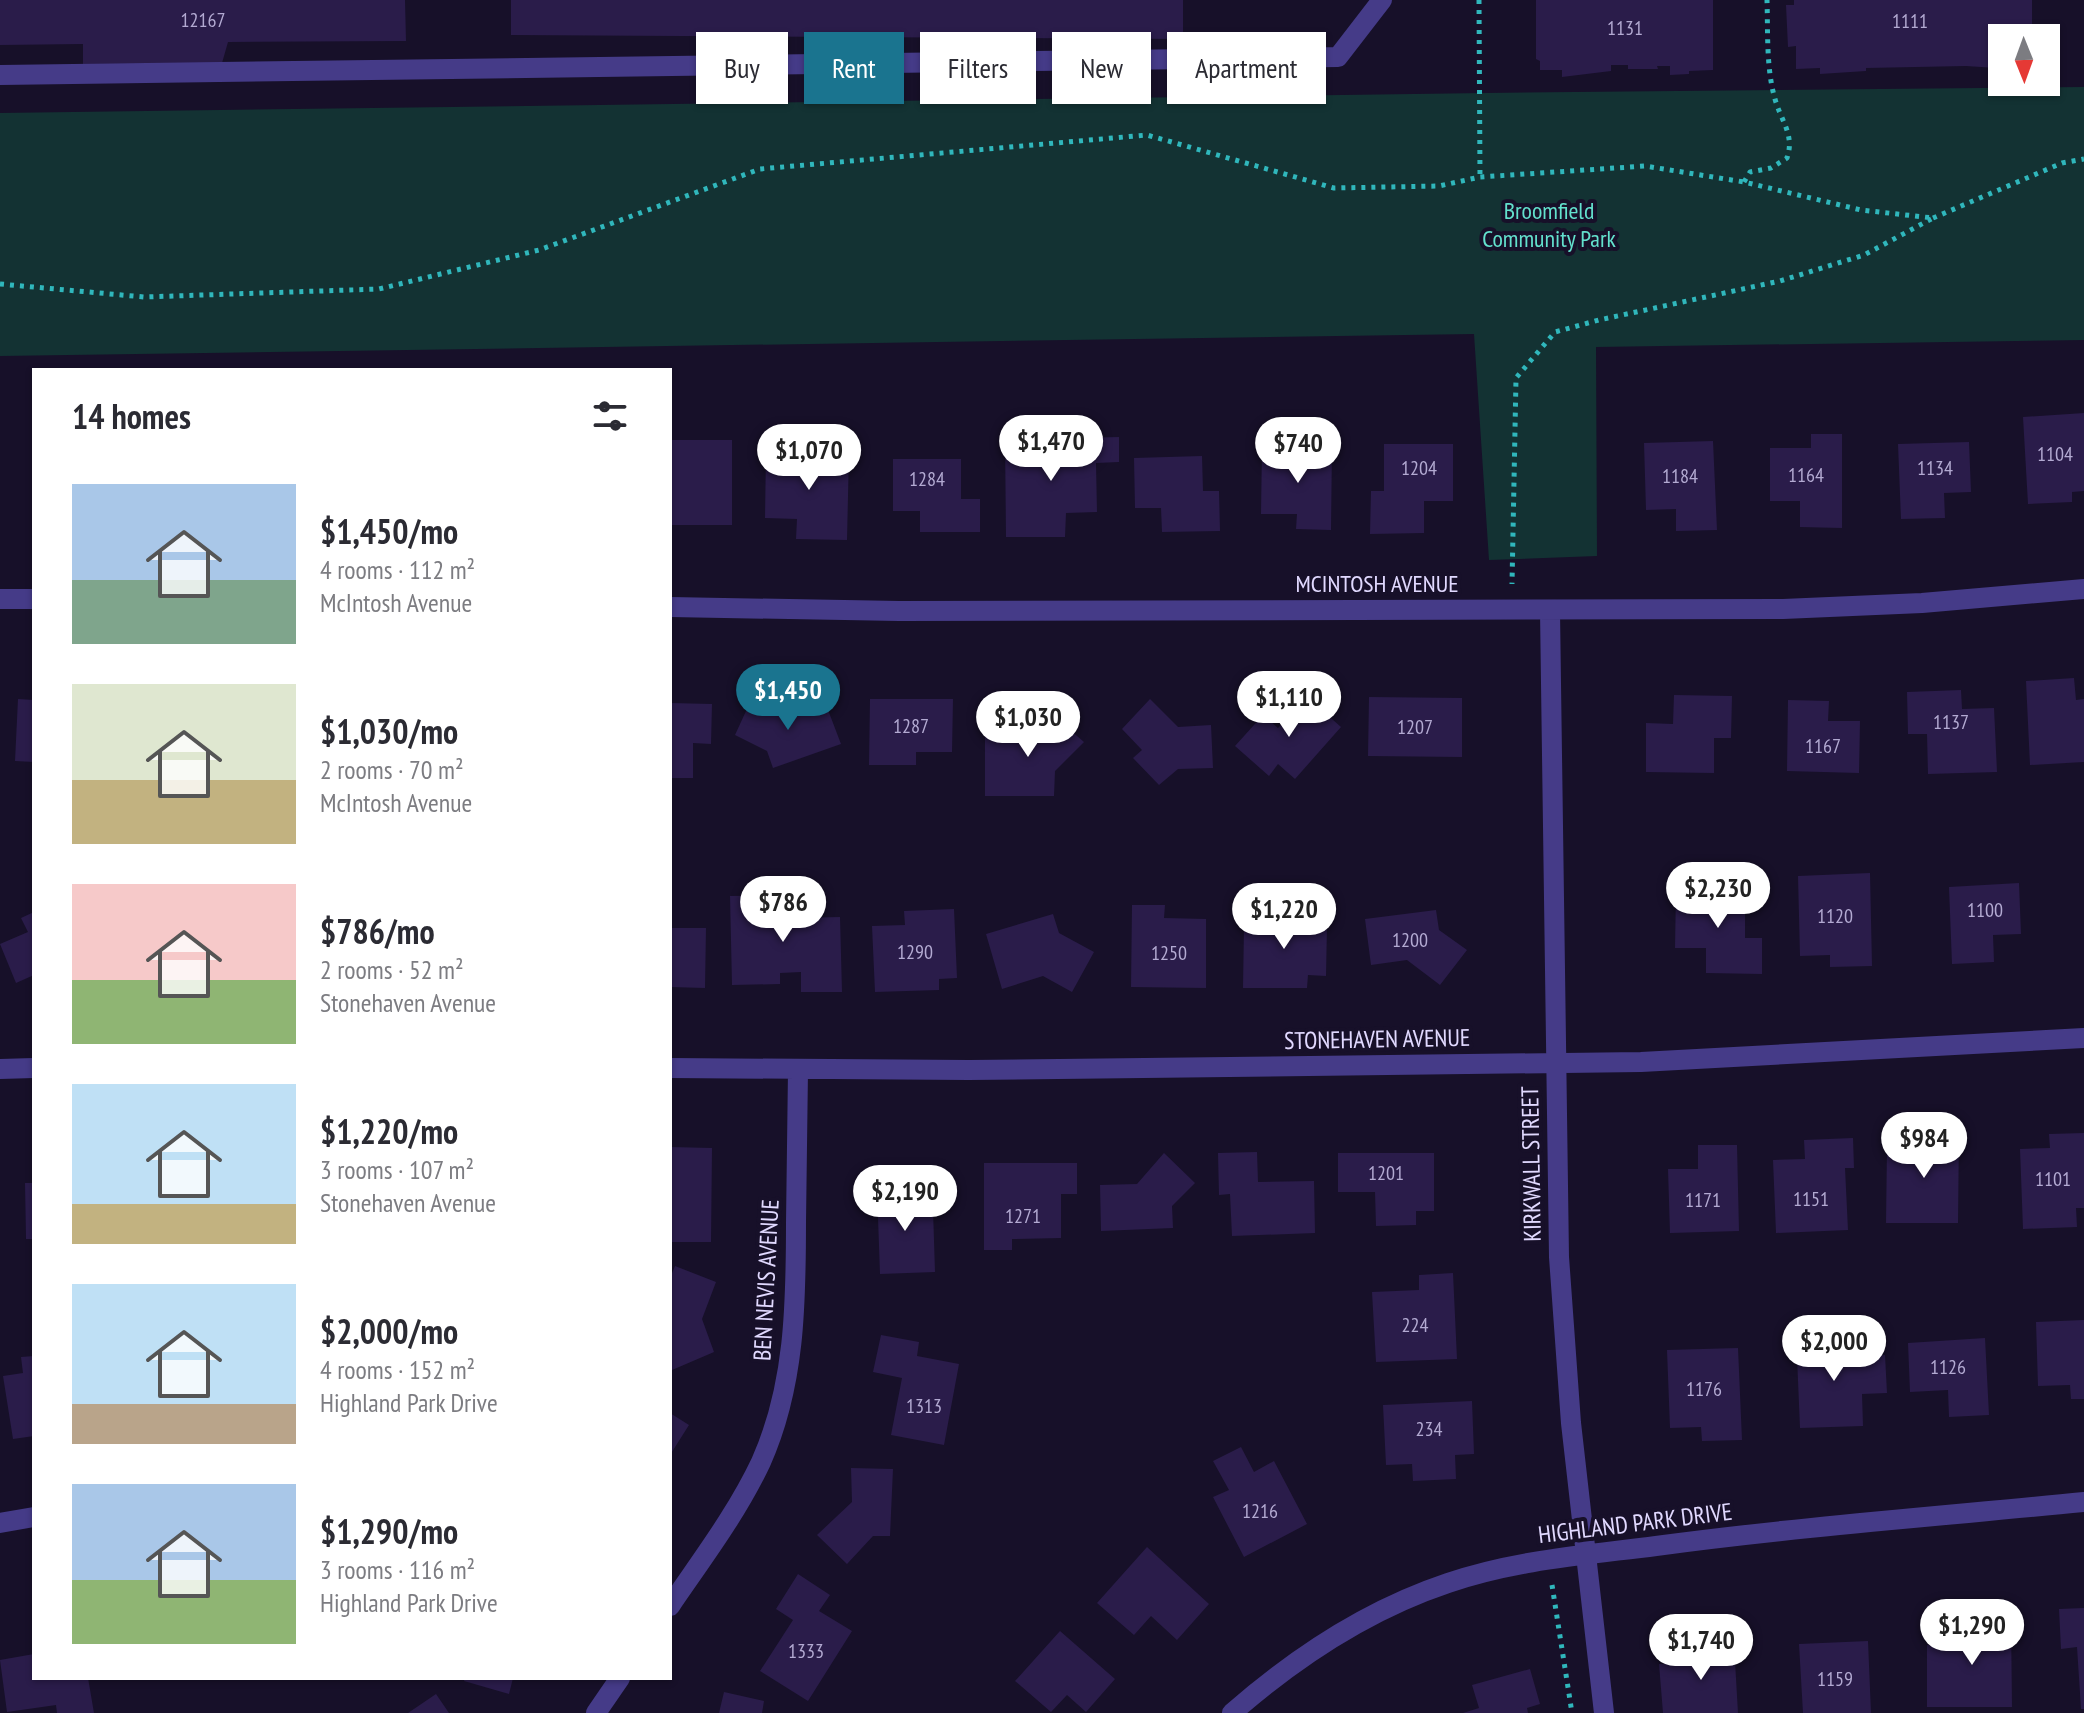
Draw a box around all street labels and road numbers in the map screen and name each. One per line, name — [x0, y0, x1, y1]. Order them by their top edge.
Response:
street label: MCINTOSH AVENUE — [1296, 568, 1458, 599]
street label: STONEHAVEN AVENUE — [1284, 1022, 1470, 1056]
street label: KIRKWALL STREET — [1514, 1086, 1548, 1242]
street label: BEN NEVIS AVENUE — [746, 1198, 786, 1362]
street label: HIGHLAND PARK DRIVE — [1536, 1496, 1734, 1550]

